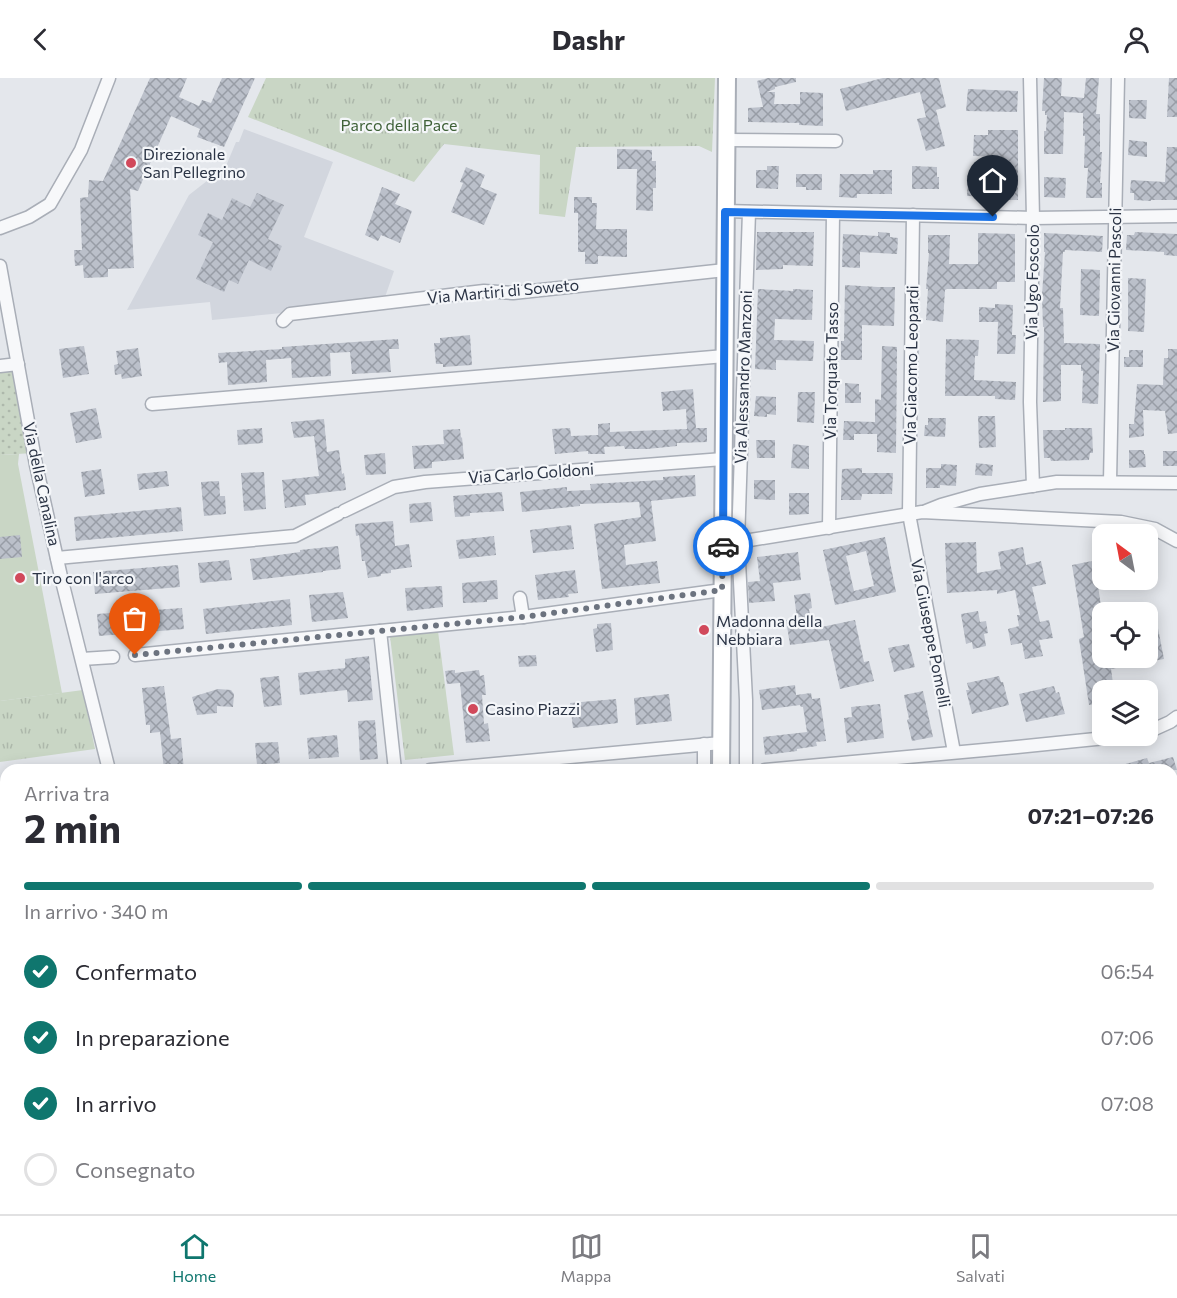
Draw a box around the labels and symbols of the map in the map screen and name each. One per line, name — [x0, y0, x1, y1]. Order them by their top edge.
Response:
park label: Parco della Pace — [340, 115, 458, 134]
place label: Direzionale San Pellegrino — [143, 144, 246, 181]
pin — [967, 155, 1018, 217]
marker: Direzionale San Pellegrino — [124, 156, 138, 170]
street label: Via Giovanni Pascoli — [1103, 207, 1124, 353]
street label: Via Ugo Foscolo — [1021, 224, 1042, 340]
street label: Via Martiri di Soweto — [426, 274, 580, 307]
street label: Via Giacomo Leopardi — [900, 285, 921, 445]
street label: Via Alessandro Manzoni — [730, 290, 755, 464]
street label: Via Torquato Tasso — [820, 302, 841, 440]
street label: Via della Canalina — [20, 420, 65, 548]
street label: Via Carlo Goldoni — [467, 459, 595, 486]
courier — [693, 516, 753, 576]
north arrow — [1092, 524, 1158, 590]
street label: Via Giuseppe Pomelli — [908, 557, 955, 709]
place label: Tiro con l'arco — [32, 568, 134, 587]
marker: Tiro con l'arco — [13, 571, 27, 585]
pin — [109, 593, 160, 655]
place label: Madonna della Nebbiara — [716, 611, 822, 648]
marker: Madonna della Nebbiara — [697, 623, 711, 637]
place label: Casino Piazzi — [485, 699, 580, 718]
marker: Casino Piazzi — [466, 702, 480, 716]

